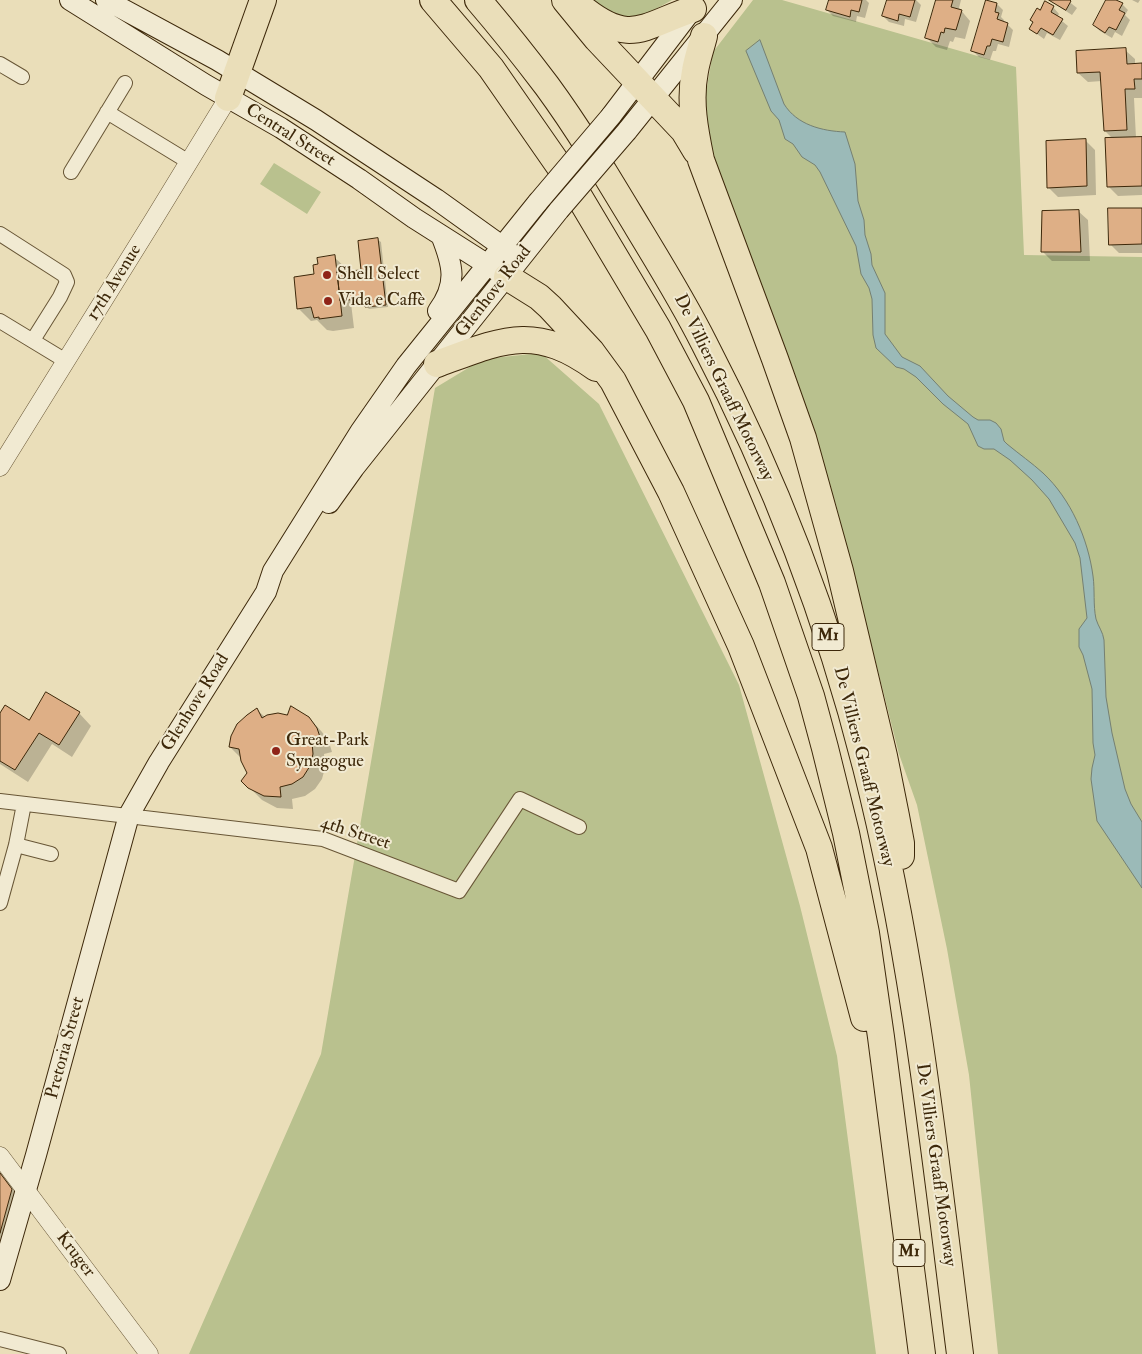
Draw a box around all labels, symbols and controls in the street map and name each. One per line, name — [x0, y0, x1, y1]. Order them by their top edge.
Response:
street label: Central Street — [241, 100, 339, 172]
street label: 17th Avenue — [83, 241, 147, 325]
street label: Glenhove Road — [451, 242, 537, 342]
place label: Shell Select — [337, 264, 420, 286]
marker: Shell Select — [321, 269, 333, 281]
place label: Vida e Caffè — [338, 290, 425, 312]
street label: De Villiers Graaff Motorway — [668, 291, 778, 485]
marker: Vida e Caffè — [322, 295, 334, 307]
road number: M1 — [812, 624, 844, 650]
street label: Glenhove Road — [157, 650, 235, 756]
street label: De Villiers Graaff Motorway — [828, 665, 898, 869]
place label: Great-Park Synagogue — [286, 730, 369, 772]
marker: Great-Park Synagogue — [270, 745, 282, 757]
street label: 4th Street — [317, 813, 393, 855]
street label: Pretoria Street — [42, 994, 90, 1102]
street label: De Villiers Graaff Motorway — [910, 1062, 960, 1268]
street label: Kruger — [51, 1228, 99, 1282]
road number: M1 — [893, 1240, 925, 1266]

